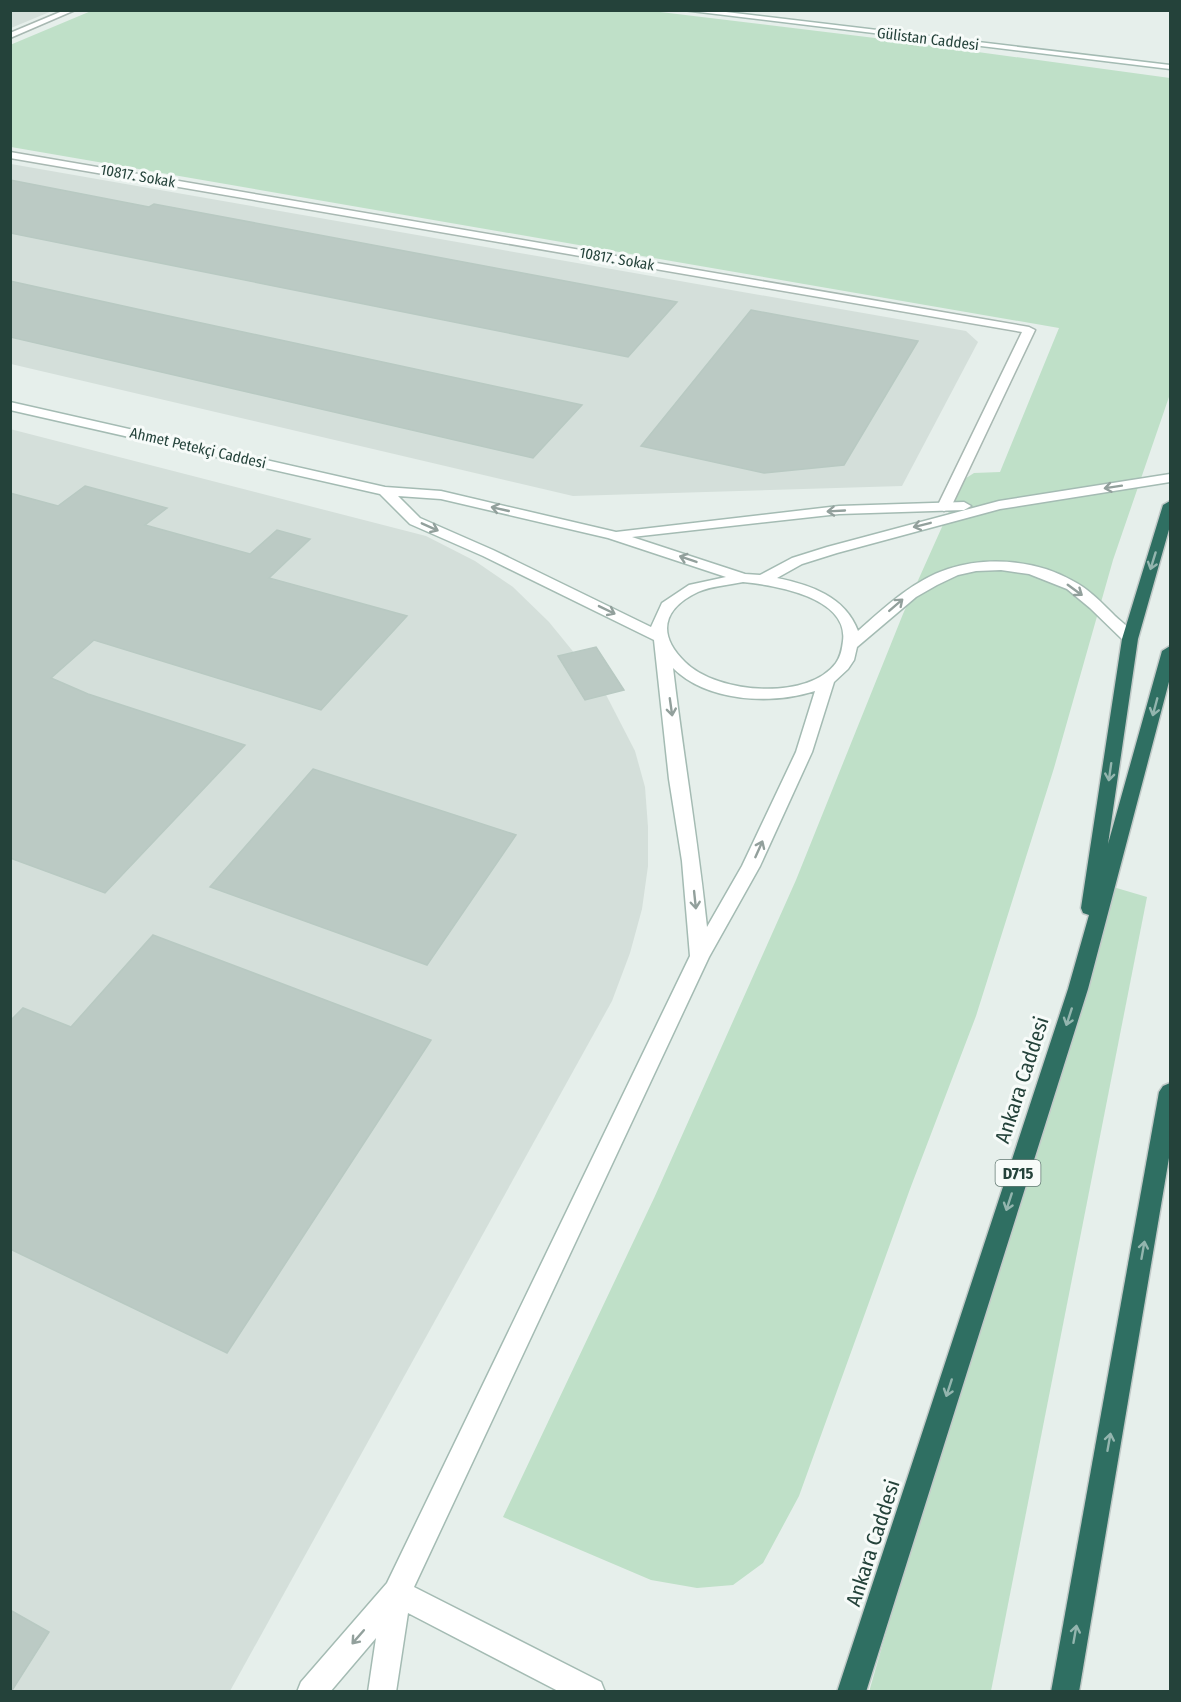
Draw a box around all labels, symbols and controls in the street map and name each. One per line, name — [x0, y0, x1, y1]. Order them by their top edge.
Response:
street label: Gülistan Caddesi — [876, 24, 980, 54]
street label: 10817. Sokak — [99, 161, 177, 191]
street label: 10817. Sokak — [578, 244, 656, 274]
street label: Ahmet Petekçi Caddesi — [128, 424, 268, 472]
one-way arrow — [1103, 482, 1123, 493]
one-way arrow — [491, 502, 510, 514]
one-way arrow — [826, 505, 846, 516]
one-way arrow — [912, 520, 931, 532]
one-way arrow — [421, 522, 439, 533]
one-way arrow — [1147, 551, 1158, 570]
one-way arrow — [679, 553, 698, 564]
one-way arrow — [1067, 583, 1083, 596]
one-way arrow — [888, 598, 903, 612]
one-way arrow — [597, 605, 615, 617]
one-way arrow — [665, 697, 676, 716]
one-way arrow — [1149, 698, 1160, 717]
one-way arrow — [1105, 762, 1116, 781]
one-way arrow — [753, 841, 765, 859]
one-way arrow — [690, 890, 701, 910]
one-way arrow — [1063, 1007, 1074, 1026]
street label: Ankara Caddesi — [989, 1013, 1055, 1147]
road number: D715 — [996, 1160, 1040, 1186]
one-way arrow — [1003, 1192, 1014, 1211]
one-way arrow — [1138, 1241, 1149, 1260]
one-way arrow — [943, 1378, 954, 1397]
one-way arrow — [1104, 1433, 1115, 1452]
street label: Ankara Caddesi — [840, 1476, 906, 1610]
one-way arrow — [1070, 1625, 1081, 1644]
one-way arrow — [352, 1629, 365, 1645]

